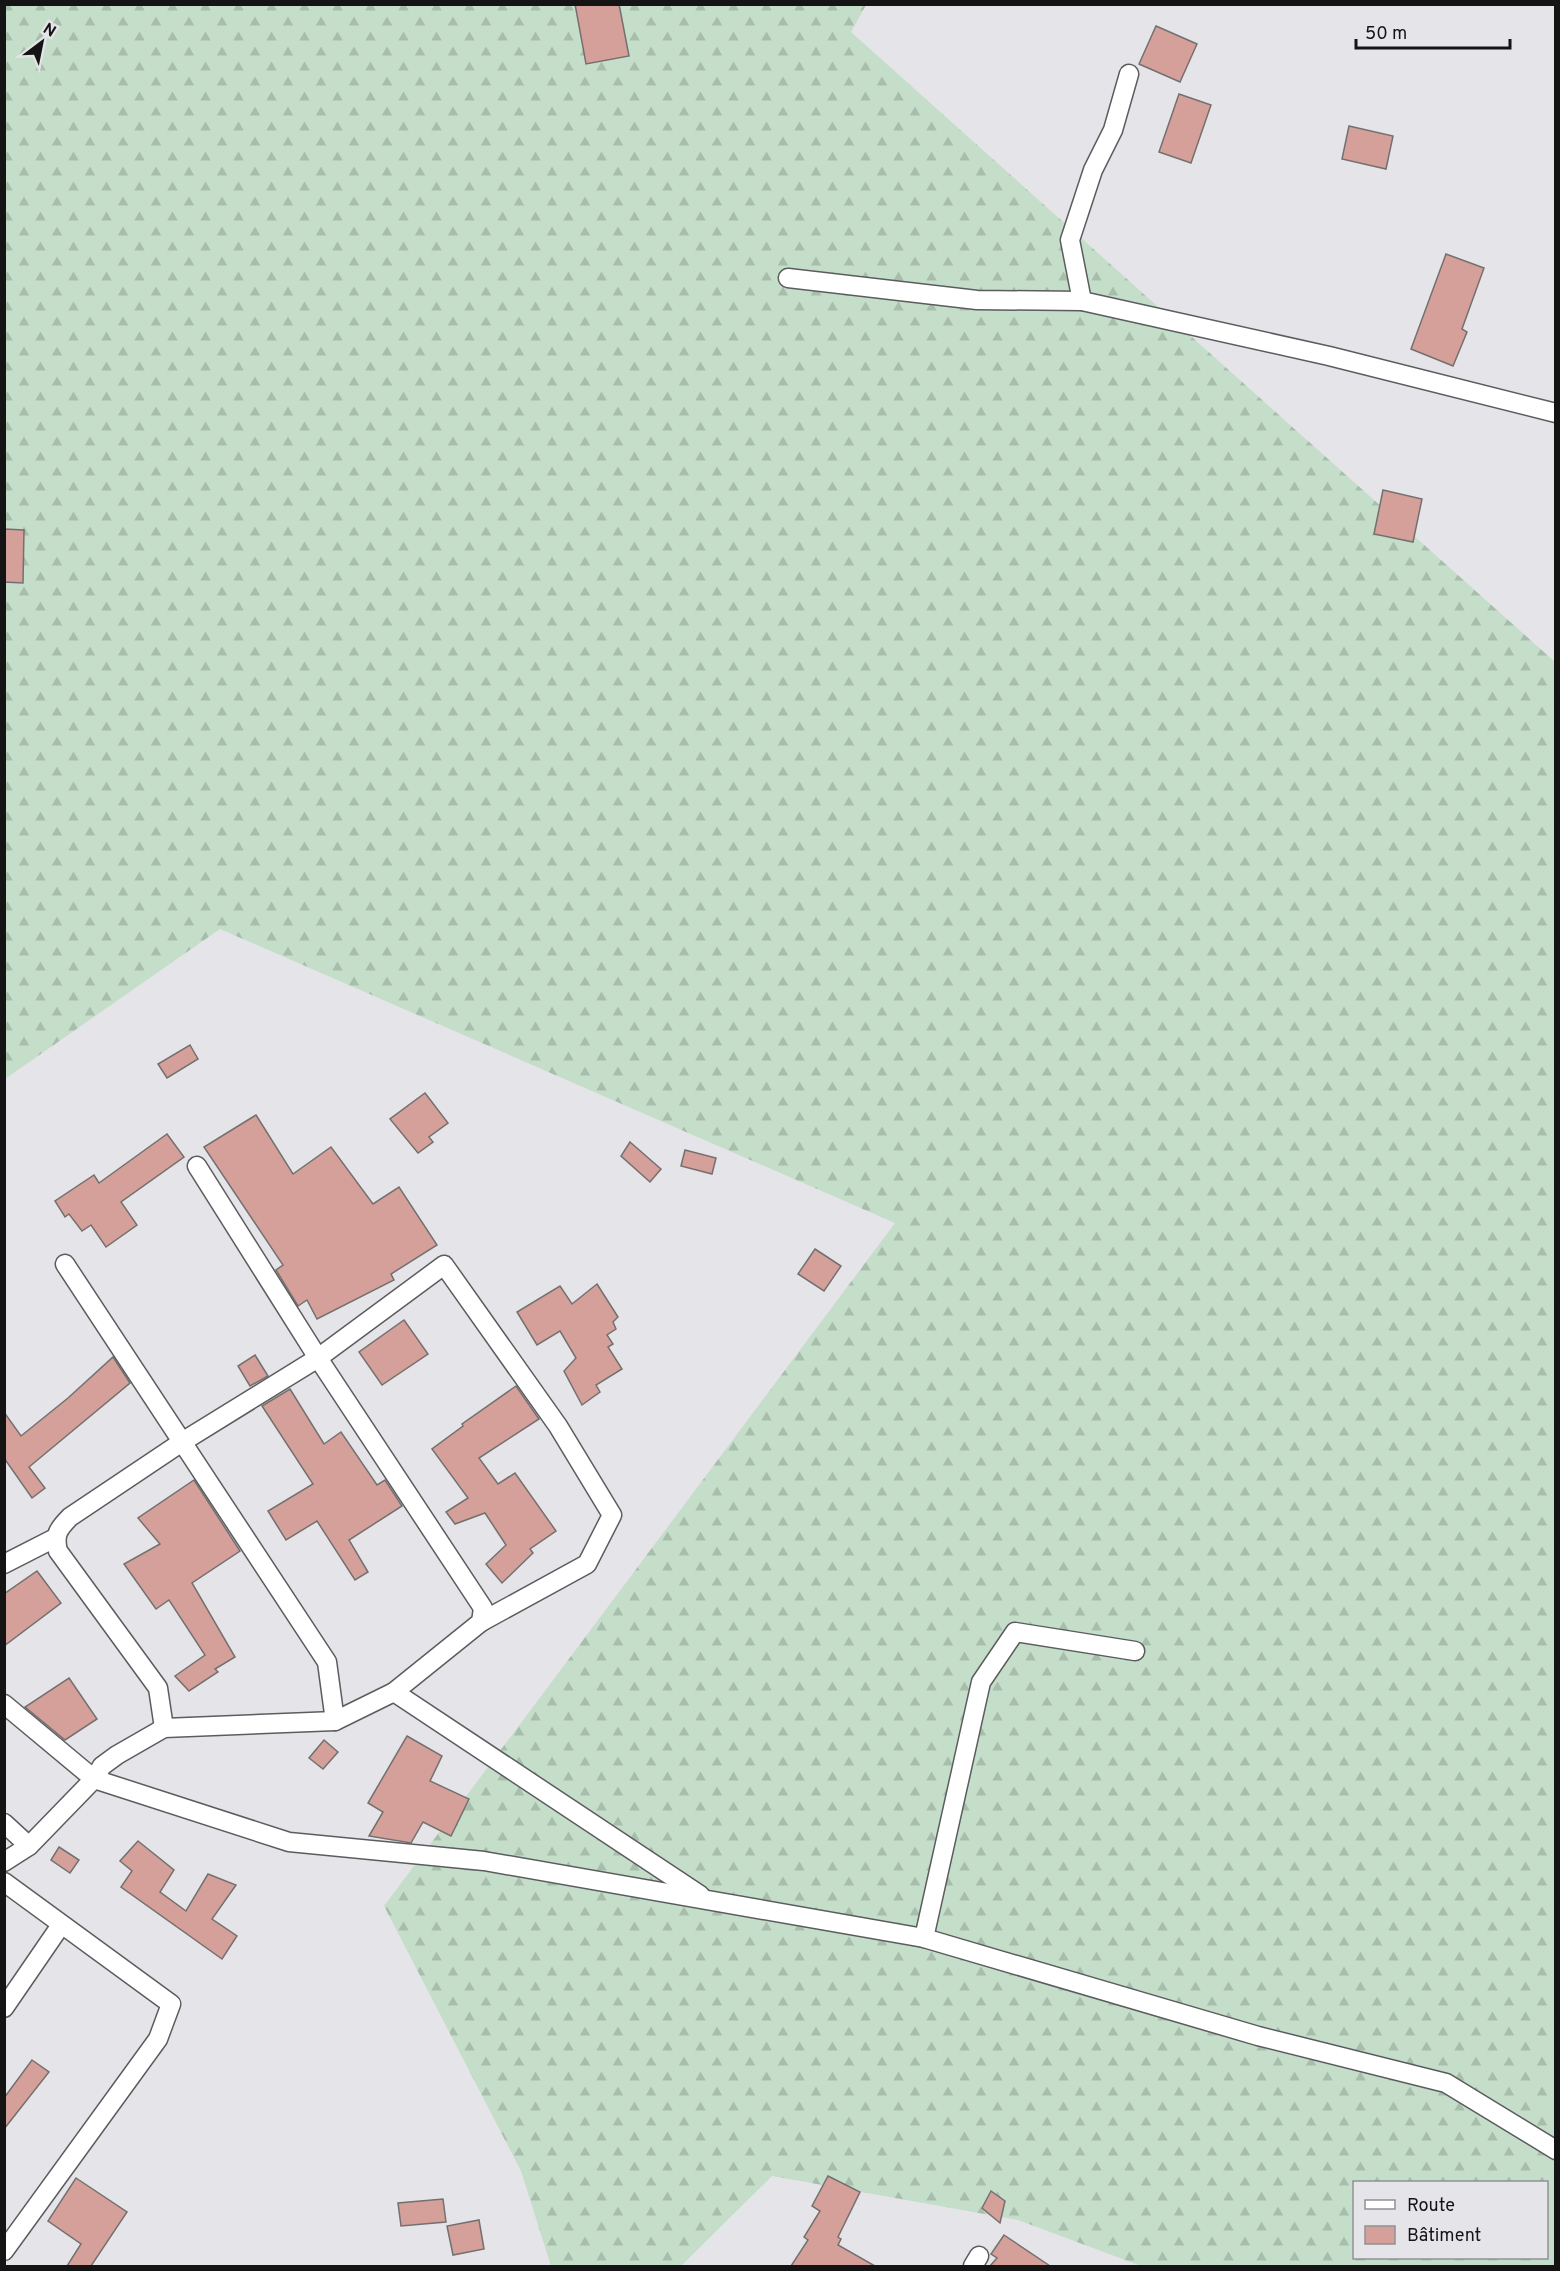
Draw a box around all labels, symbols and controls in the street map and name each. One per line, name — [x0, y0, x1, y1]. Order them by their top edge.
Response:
north arrow — [12, 12, 72, 72]
scale bar — [1356, 12, 1510, 50]
text: N — [39, 19, 59, 43]
text: 50 m — [1365, 23, 1407, 46]
legend — [1353, 2181, 1548, 2259]
text: Route — [1407, 2195, 1455, 2218]
text: Bâtiment — [1407, 2225, 1481, 2248]

